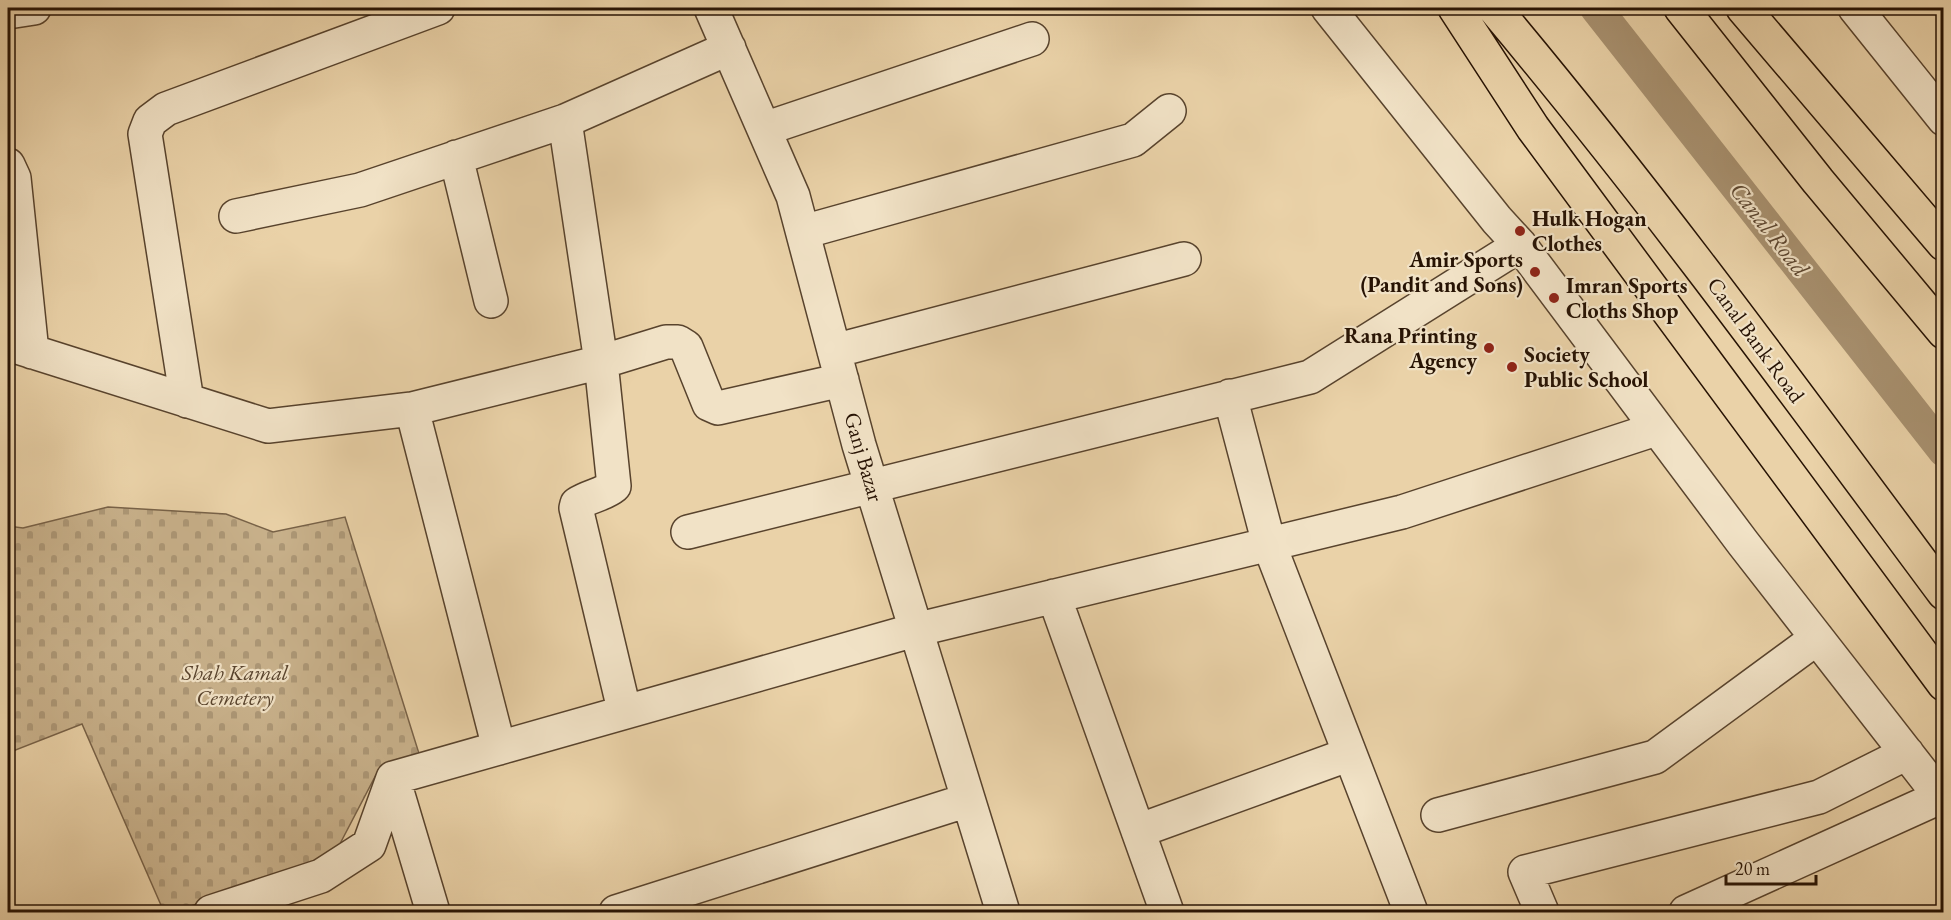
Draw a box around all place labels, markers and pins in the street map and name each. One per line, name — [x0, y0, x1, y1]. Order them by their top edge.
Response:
place label: Hulk Hogan Clothes — [1532, 204, 1647, 258]
marker: Hulk Hogan Clothes — [1513, 224, 1527, 238]
place label: Amir Sports (Pandit and Sons) — [1361, 245, 1523, 299]
marker: Amir Sports (Pandit and Sons) — [1528, 265, 1542, 279]
place label: Imran Sports Cloths Shop — [1566, 271, 1688, 325]
marker: Imran Sports Cloths Shop — [1547, 291, 1561, 305]
place label: Rana Printing Agency — [1344, 321, 1478, 375]
place label: Society Public School — [1524, 340, 1648, 394]
marker: Rana Printing Agency — [1482, 341, 1496, 355]
marker: Society Public School — [1505, 360, 1519, 374]

